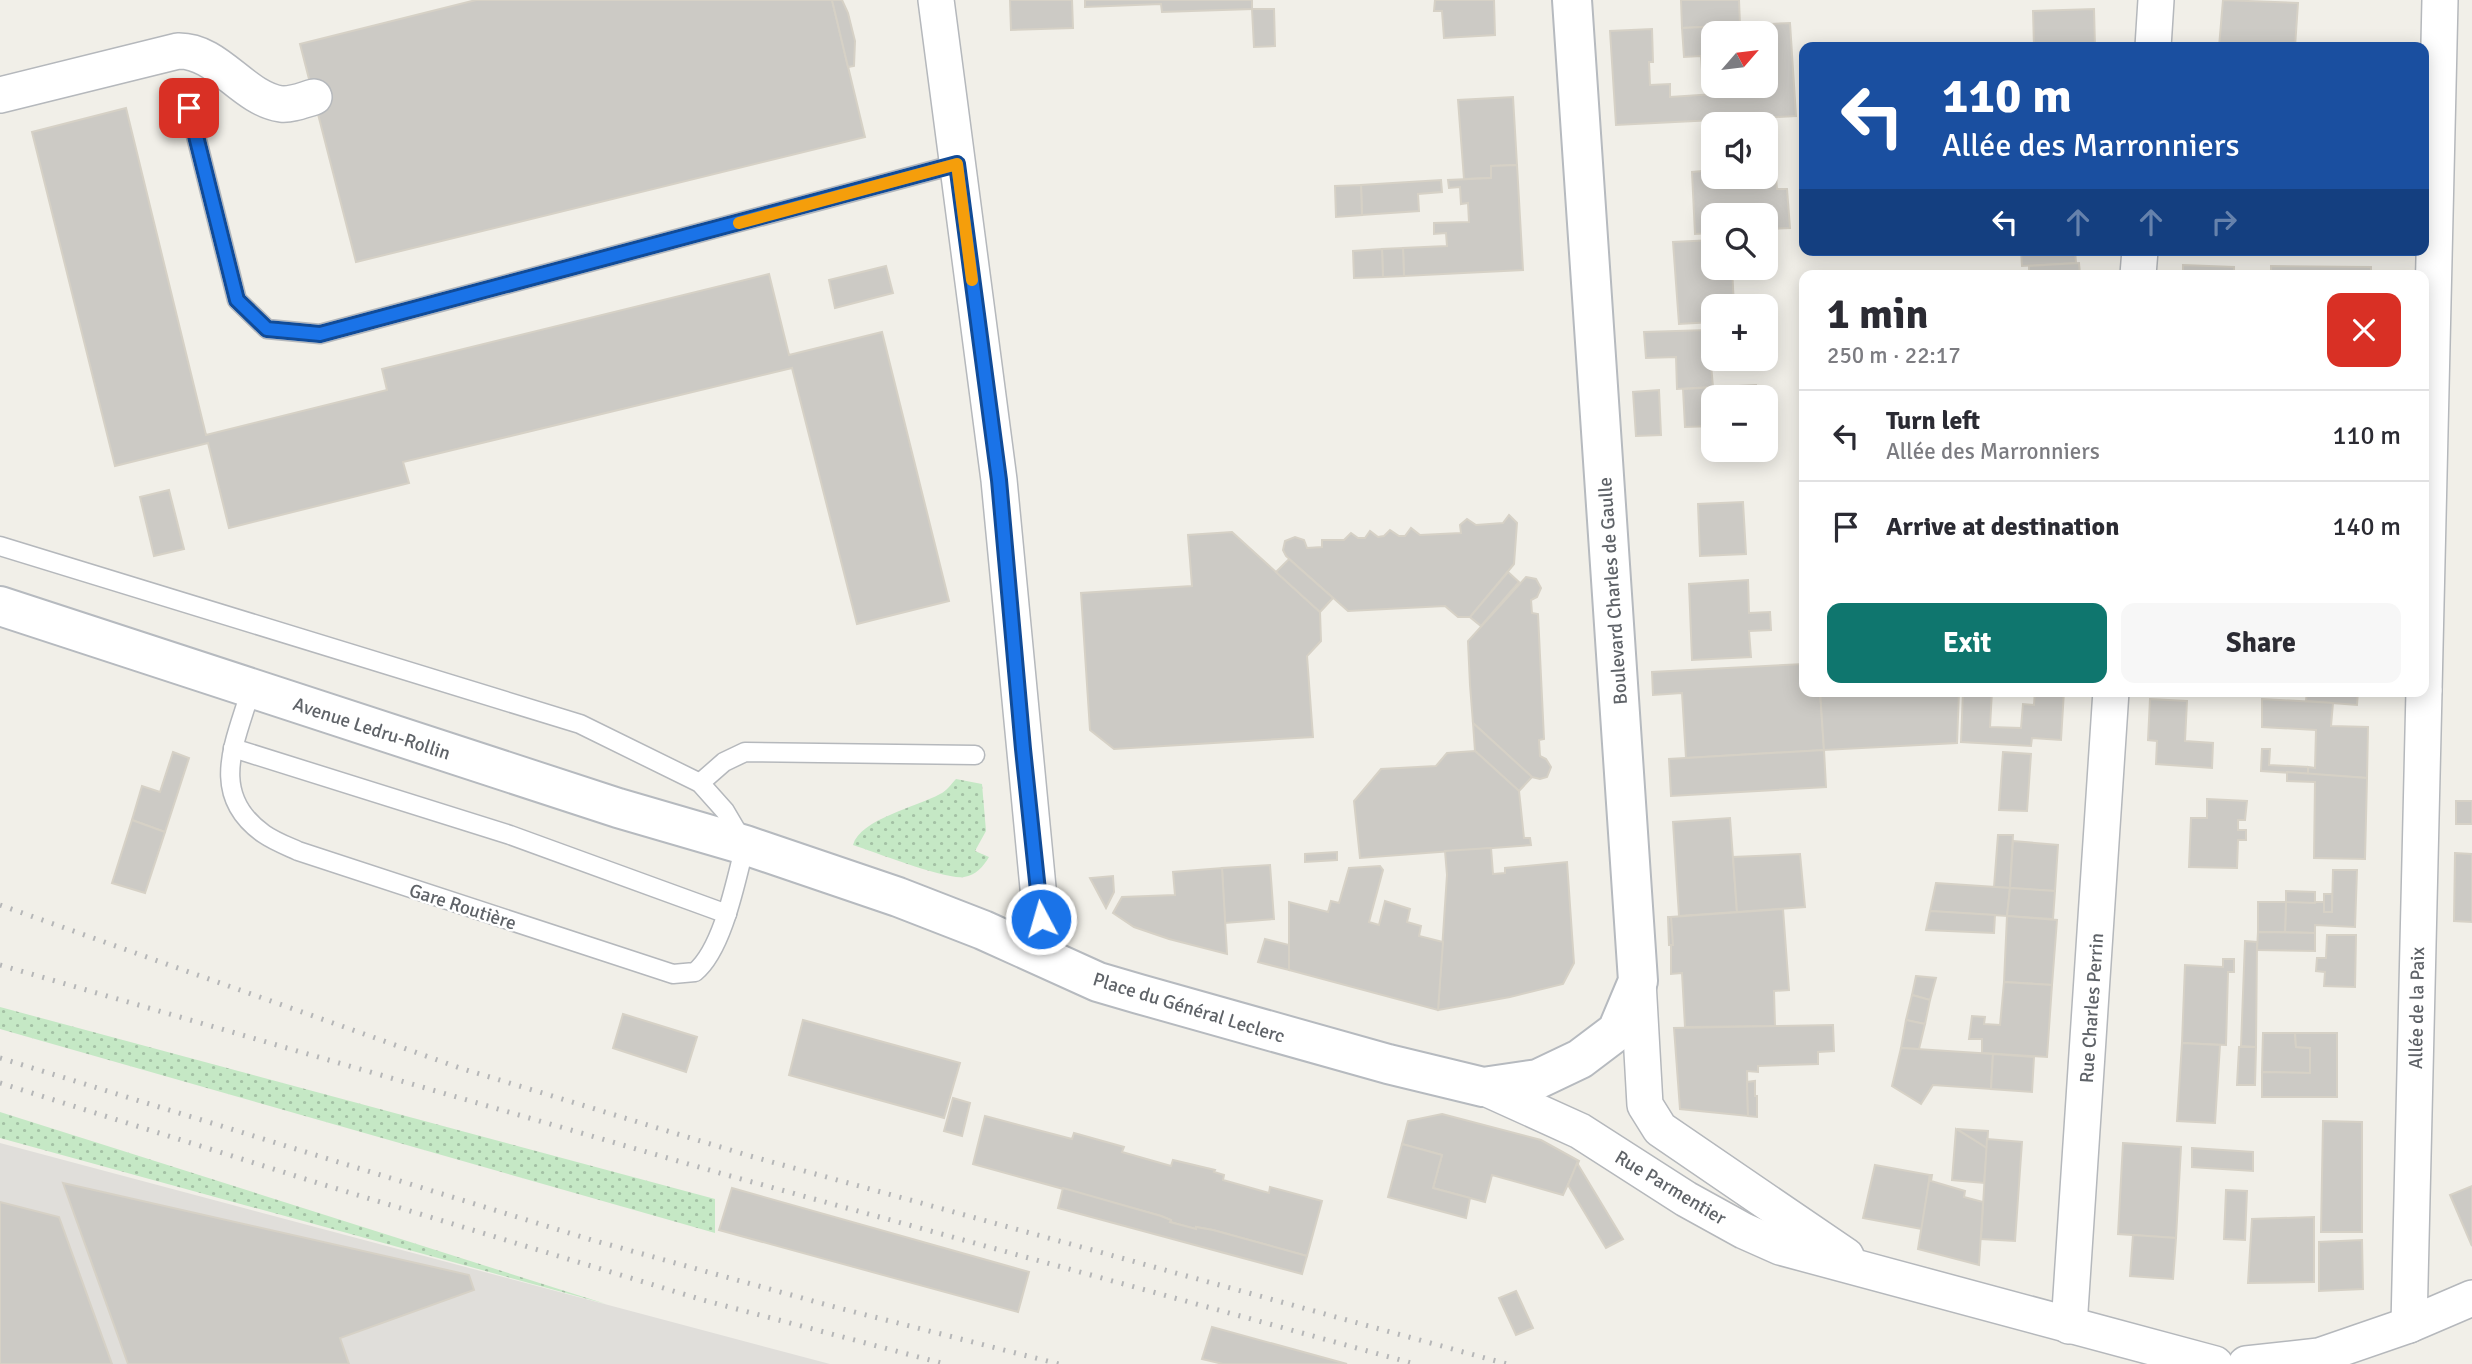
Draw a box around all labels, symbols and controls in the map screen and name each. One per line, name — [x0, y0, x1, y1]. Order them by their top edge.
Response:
north arrow — [1701, 21, 1778, 98]
map controls — [1701, 21, 1778, 462]
text: 110 m — [1942, 66, 2072, 126]
icon: left — [1827, 70, 1918, 161]
pin — [159, 78, 219, 138]
icon: arrive — [170, 89, 208, 127]
button: sound — [1701, 112, 1778, 189]
text: Allée des Marronniers — [1942, 126, 2239, 165]
button: search — [1701, 203, 1778, 280]
icon: left — [1986, 203, 2024, 241]
icon: ahead — [2059, 203, 2097, 241]
icon: ahead — [2132, 203, 2170, 241]
icon: right — [2205, 203, 2243, 241]
text: 1 min — [1827, 289, 1928, 340]
button: close — [2327, 293, 2401, 367]
button: + — [1701, 294, 1778, 371]
text: 250 m · 22:17 — [1827, 341, 1961, 370]
button: − — [1701, 385, 1778, 462]
text: Turn left — [1886, 405, 1980, 437]
icon: left — [1827, 417, 1865, 455]
text: 110 m — [2332, 420, 2401, 452]
text: Allée des Marronniers — [1886, 437, 2100, 466]
street label: Boulevard Charles de Gaulle — [1593, 476, 1633, 705]
icon: arrive — [1827, 508, 1865, 546]
text: Arrive at destination — [1886, 511, 2119, 543]
text: 140 m — [2332, 511, 2401, 543]
button: Exit — [1827, 603, 2107, 683]
button: Share — [2121, 603, 2401, 683]
street label: Avenue Ledru-Rollin — [290, 692, 453, 766]
street label: Gare Routière — [406, 878, 519, 936]
position arrow — [1004, 882, 1078, 956]
street label: Rue Charles Perrin — [2075, 932, 2109, 1084]
street label: Allée de la Paix — [2404, 946, 2430, 1069]
street label: Place du Général Leclerc — [1090, 967, 1288, 1049]
street label: Rue Parmentier — [1611, 1145, 1730, 1230]

